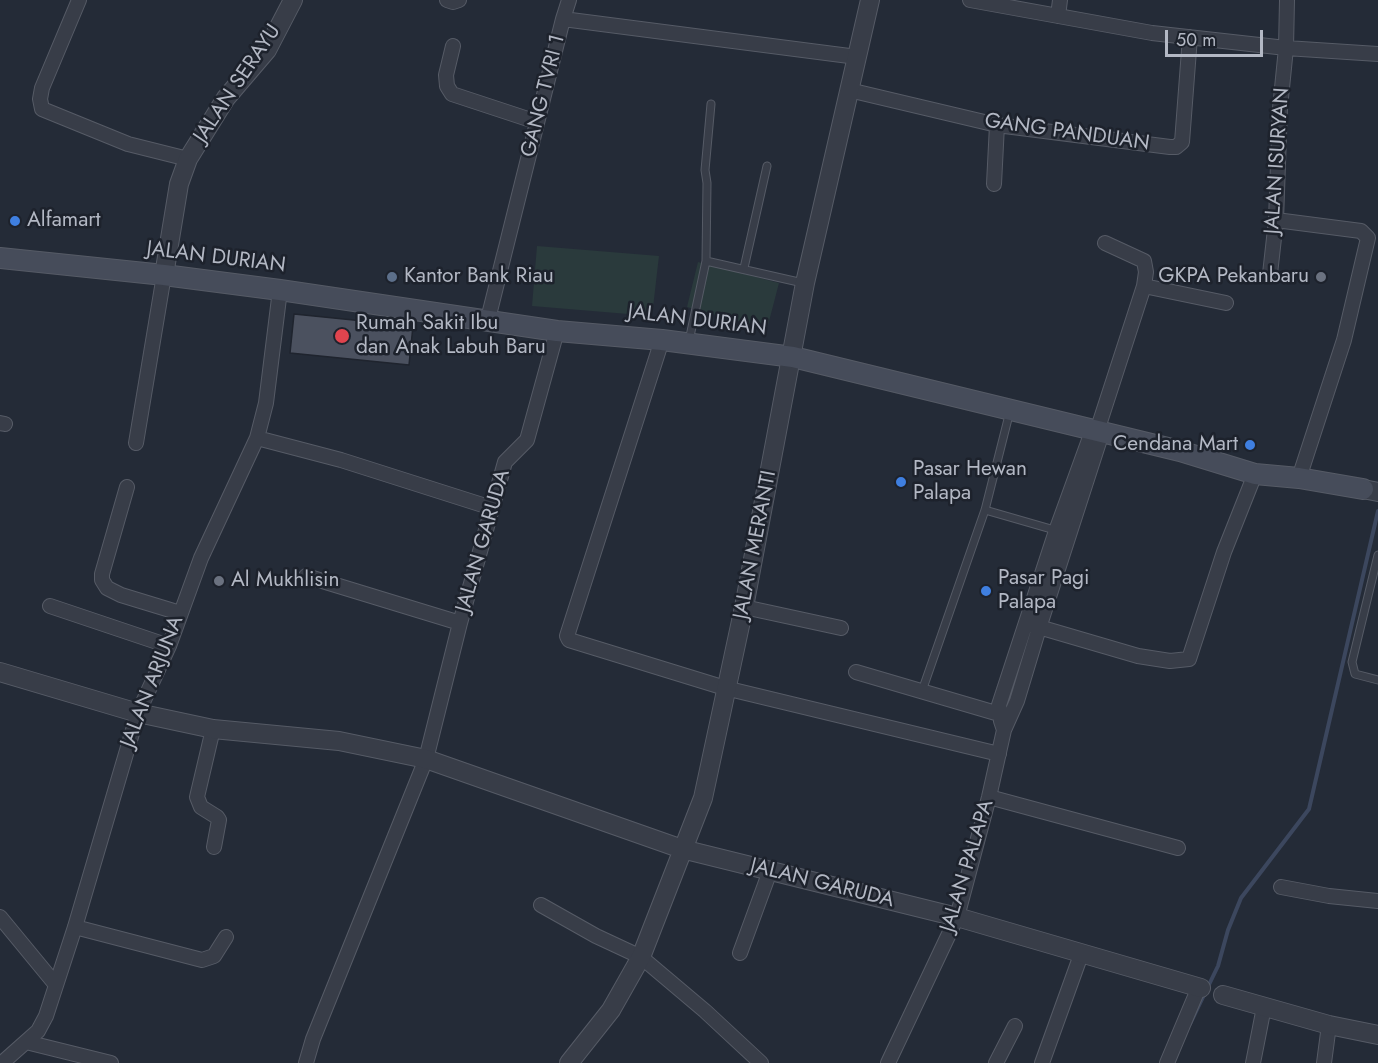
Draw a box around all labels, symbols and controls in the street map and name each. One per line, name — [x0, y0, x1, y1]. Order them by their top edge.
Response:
scale bar — [1168, 18, 1266, 56]
street label: JALAN SERAYU — [189, 20, 287, 148]
text: 50 m — [1176, 27, 1216, 53]
street label: GANG TVRI 1 — [517, 32, 571, 160]
street label: JALAN ISURYAN — [1260, 87, 1296, 235]
street label: GANG PANDUAN — [983, 109, 1151, 157]
place label: Alfamart — [27, 208, 101, 234]
marker: Alfamart — [8, 214, 22, 228]
street label: JALAN DURIAN — [145, 237, 287, 279]
place label: Kantor Bank Riau — [404, 264, 554, 290]
place label: GKPA Pekanbaru — [1158, 264, 1309, 290]
marker: Kantor Bank Riau — [385, 270, 399, 284]
marker: GKPA Pekanbaru — [1314, 270, 1328, 284]
street label: JALAN DURIAN — [626, 300, 768, 342]
place label: Rumah Sakit Ibu dan Anak Labuh Baru — [356, 311, 546, 361]
marker: Rumah Sakit Ibu dan Anak Labuh Baru — [333, 327, 351, 345]
place label: Cendana Mart — [1113, 432, 1238, 458]
marker: Cendana Mart — [1243, 438, 1257, 452]
place label: Pasar Hewan Palapa — [913, 457, 1027, 507]
street label: JALAN GARUDA — [452, 467, 516, 615]
street label: JALAN MERANTI — [729, 469, 783, 621]
marker: Pasar Hewan Palapa — [894, 475, 908, 489]
place label: Pasar Pagi Palapa — [998, 566, 1089, 616]
place label: Al Mukhlisin — [231, 568, 340, 594]
marker: Al Mukhlisin — [212, 574, 226, 588]
marker: Pasar Pagi Palapa — [979, 584, 993, 598]
street label: JALAN ARJUNA — [116, 612, 190, 752]
street label: JALAN PALAPA — [936, 797, 1000, 935]
street label: JALAN GARUDA — [747, 854, 897, 914]

